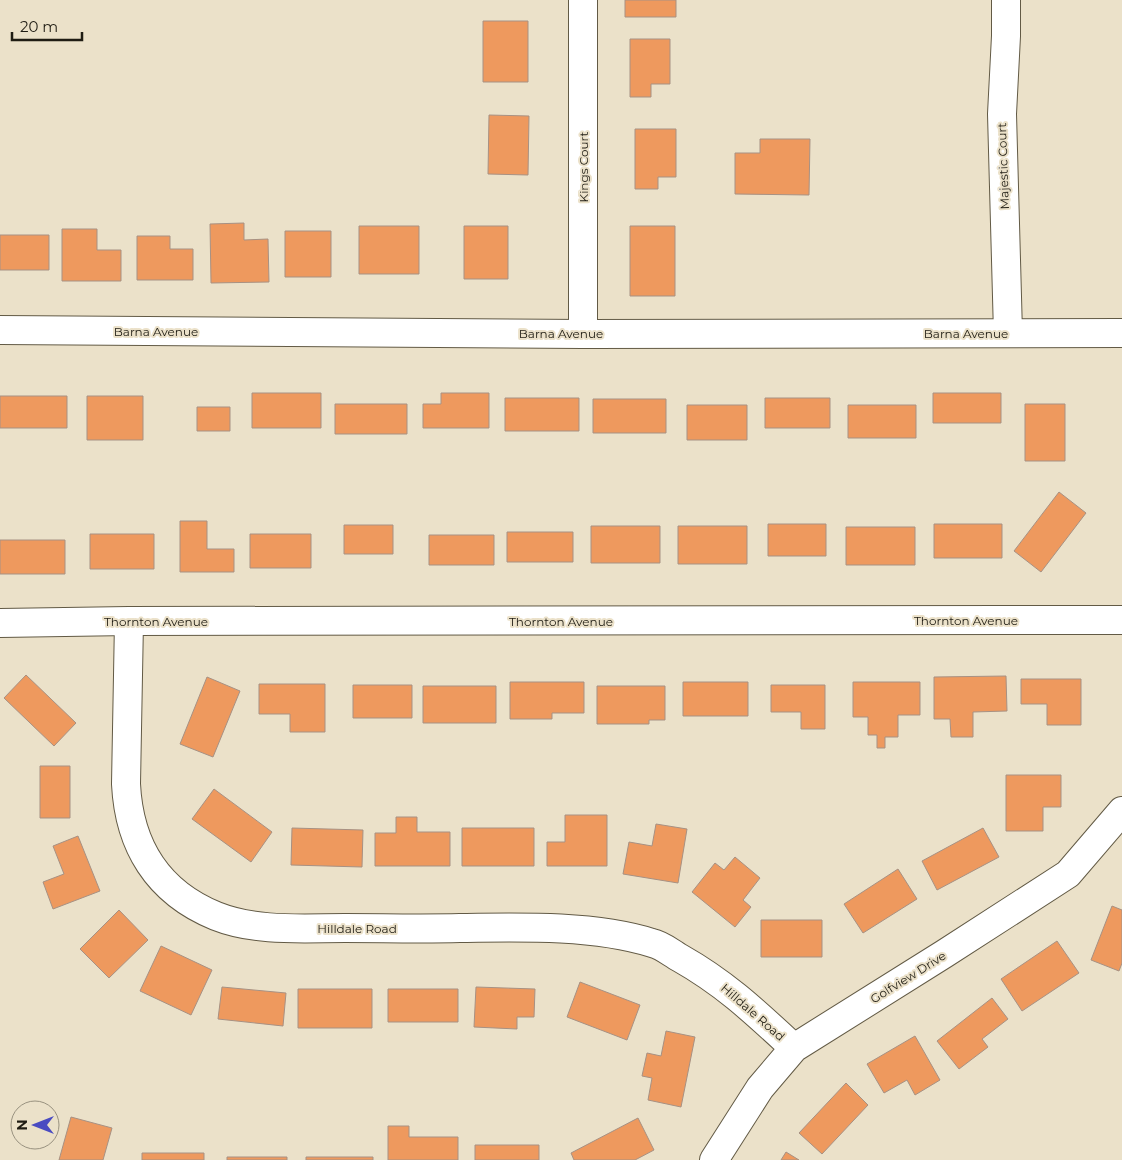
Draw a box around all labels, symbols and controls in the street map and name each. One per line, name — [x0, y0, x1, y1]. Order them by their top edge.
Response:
scale bar — [12, 10, 82, 42]
text: 20 m — [20, 17, 58, 36]
street label: Majestic Court — [994, 122, 1012, 210]
street label: Kings Court — [576, 131, 591, 202]
street label: Barna Avenue — [114, 324, 198, 339]
street label: Barna Avenue — [519, 326, 603, 341]
street label: Barna Avenue — [924, 326, 1008, 341]
street label: Thornton Avenue — [914, 613, 1018, 628]
street label: Thornton Avenue — [104, 614, 208, 629]
street label: Thornton Avenue — [509, 614, 613, 629]
street label: Hilldale Road — [317, 921, 397, 936]
street label: Golfview Drive — [867, 948, 949, 1006]
street label: Hilldale Road — [718, 980, 788, 1044]
north arrow — [10, 1100, 60, 1150]
text: N — [13, 1119, 31, 1131]

